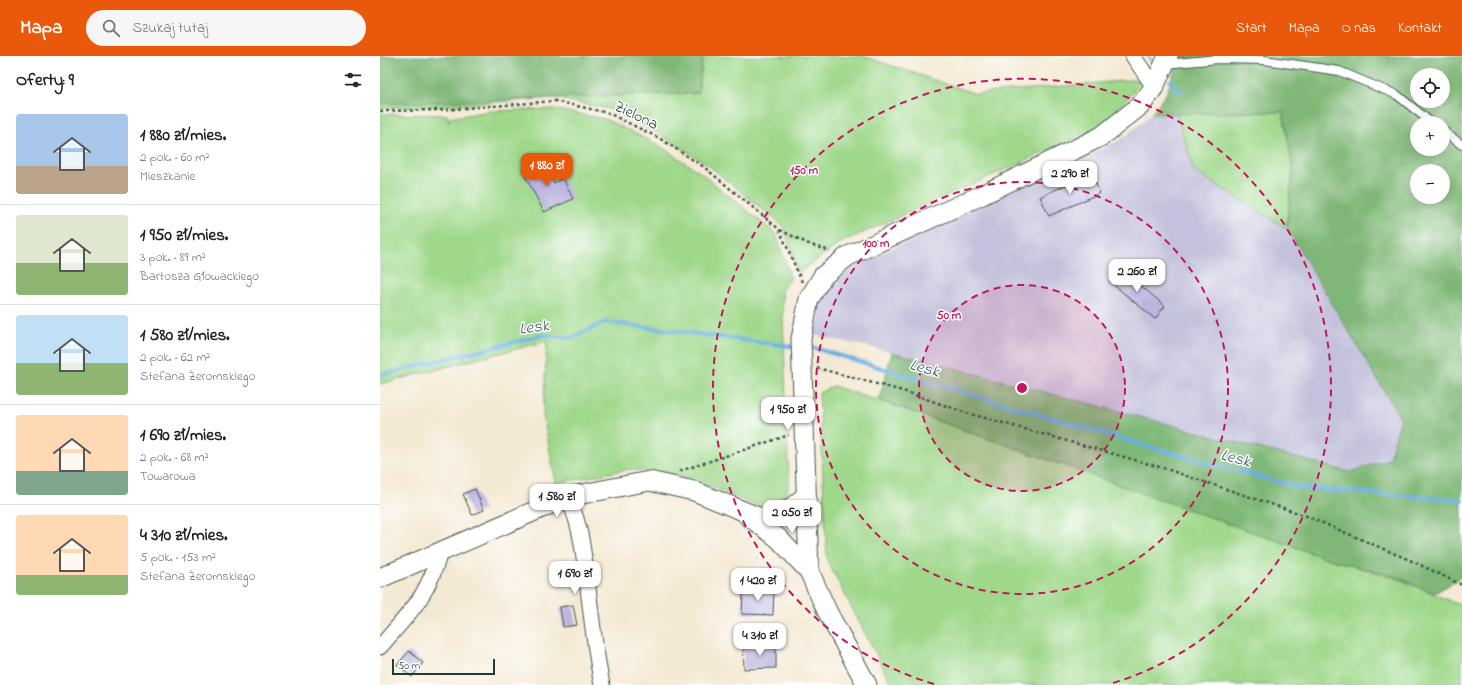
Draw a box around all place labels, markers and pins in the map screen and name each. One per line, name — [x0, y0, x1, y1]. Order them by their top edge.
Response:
pin: 1 880 zł — [506, 153, 588, 187]
pin: 2 290 zł — [1029, 161, 1111, 195]
pin: 2 260 zł — [1096, 259, 1178, 293]
centre of rings — [1015, 381, 1029, 395]
pin: 1 950 zł — [747, 397, 829, 431]
pin: 1 580 zł — [516, 484, 598, 518]
pin: 2 050 zł — [751, 500, 833, 534]
pin: 1 690 zł — [534, 561, 616, 595]
pin: 1 420 zł — [717, 568, 799, 602]
pin: 4 310 zł — [719, 623, 801, 657]

